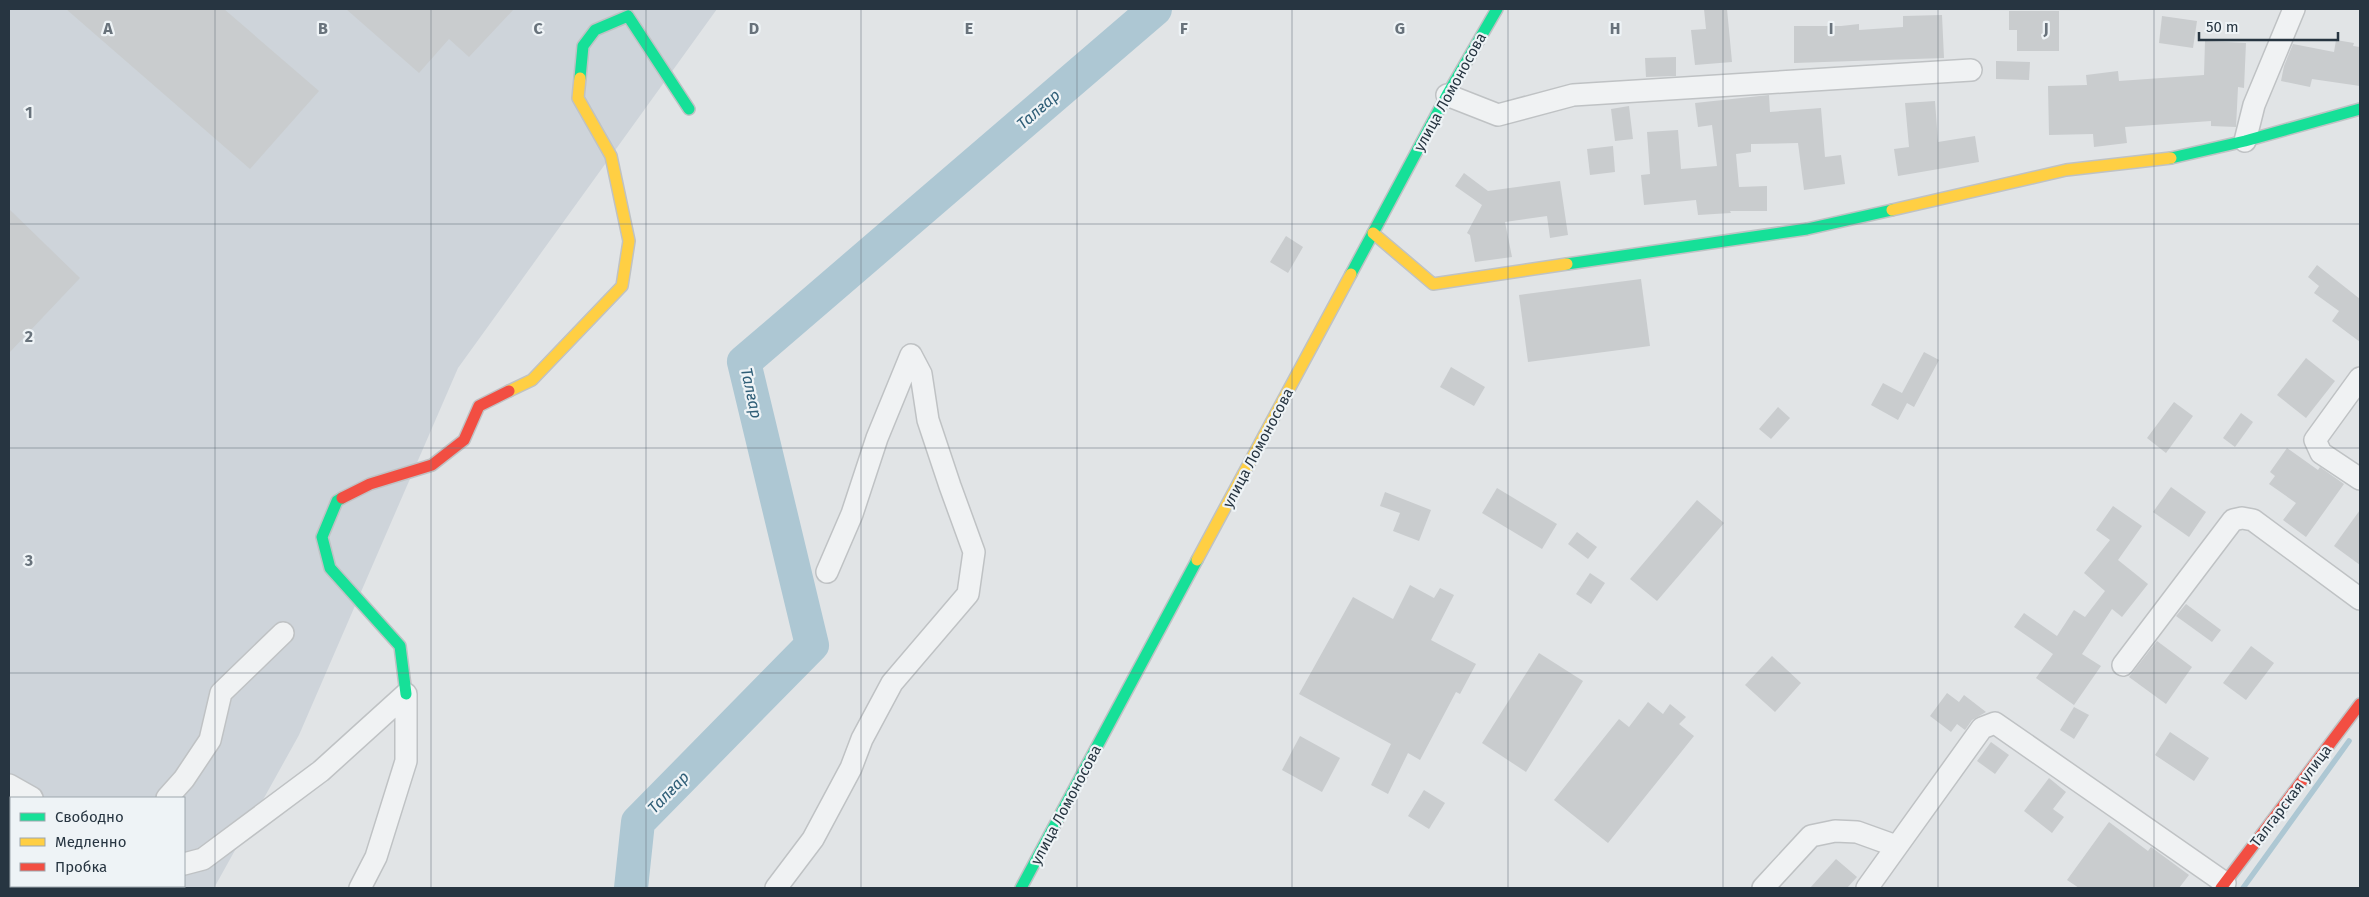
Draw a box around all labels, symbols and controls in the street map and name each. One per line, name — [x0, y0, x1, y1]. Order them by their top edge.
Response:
scale bar — [2199, 10, 2338, 42]
text: 50 m — [2206, 18, 2239, 36]
text: A — [102, 19, 113, 38]
text: B — [318, 19, 328, 38]
text: C — [533, 19, 543, 38]
text: D — [749, 19, 759, 38]
text: E — [965, 19, 973, 38]
text: F — [1180, 19, 1188, 38]
text: G — [1395, 19, 1405, 38]
text: H — [1610, 19, 1620, 38]
text: I — [1829, 19, 1833, 38]
text: J — [2042, 19, 2049, 38]
street label: улица Ломоносова — [1410, 29, 1490, 155]
water label: Талғар — [1013, 85, 1064, 133]
text: 1 — [25, 103, 33, 122]
text: 2 — [25, 327, 33, 346]
water label: Талғар — [737, 366, 766, 420]
street label: улица Ломоносова — [1219, 385, 1297, 511]
text: 3 — [24, 551, 33, 570]
street label: Талгарская улица — [2247, 741, 2335, 851]
street label: улица Ломоносова — [1027, 742, 1105, 868]
water label: Талғар — [644, 767, 693, 817]
legend — [10, 797, 185, 887]
text: Свободно — [55, 808, 124, 826]
text: Медленно — [55, 833, 127, 851]
text: Пробка — [55, 858, 107, 876]

